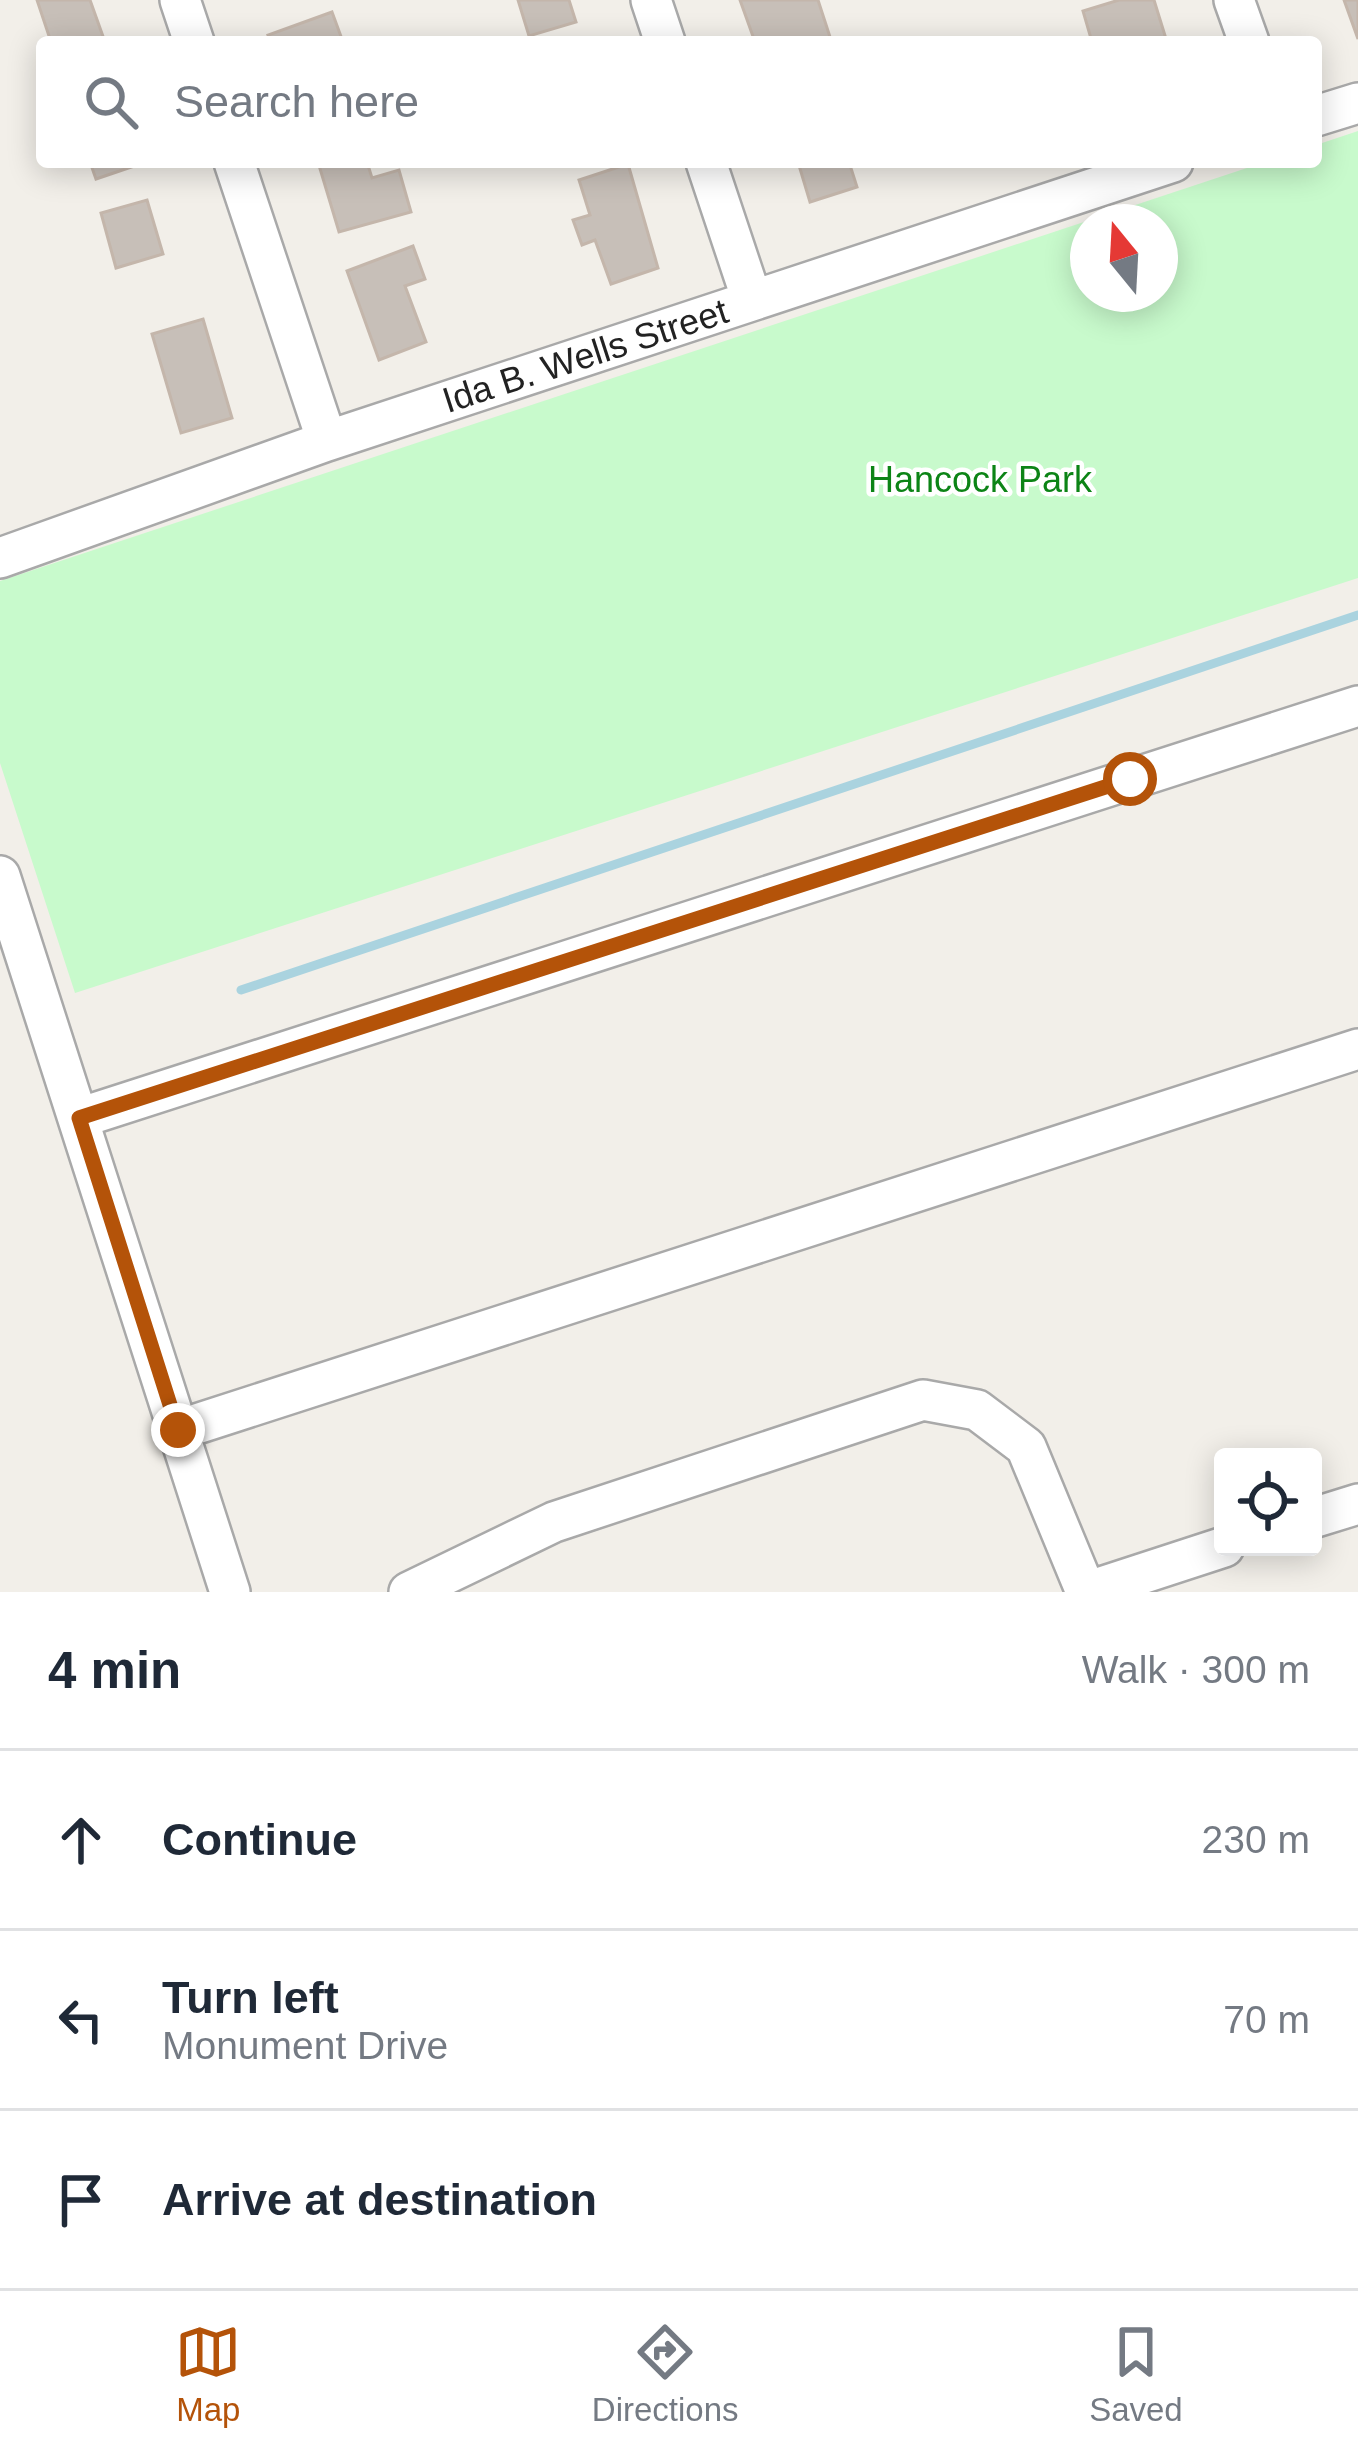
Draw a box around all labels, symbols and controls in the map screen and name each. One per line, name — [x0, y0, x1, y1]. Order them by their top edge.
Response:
search box — [36, 36, 1322, 168]
icon: search — [78, 69, 144, 135]
text: Search here — [174, 76, 419, 127]
north arrow — [1070, 204, 1178, 312]
street label: Ida B. Wells Street — [437, 290, 733, 421]
park label: Hancock Park — [868, 459, 1093, 500]
route start — [1103, 752, 1157, 806]
route end — [151, 1403, 205, 1457]
map controls — [1214, 1448, 1322, 1556]
button: locate — [1214, 1448, 1322, 1556]
text: 4 min — [48, 1642, 181, 1699]
text: Walk · 300 m — [1082, 1648, 1310, 1691]
icon: ahead — [48, 1807, 114, 1873]
text: Continue — [162, 1814, 357, 1865]
text: 230 m — [1202, 1818, 1310, 1861]
text: Turn left — [162, 1972, 339, 2023]
icon: left — [48, 1987, 114, 2053]
text: 70 m — [1223, 1998, 1310, 2041]
text: Monument Drive — [162, 2024, 448, 2067]
icon: arrive — [48, 2167, 114, 2233]
text: Arrive at destination — [162, 2174, 597, 2225]
tab: Map — [175, 2319, 241, 2429]
tab: Directions — [592, 2319, 739, 2429]
tab: Saved — [1089, 2319, 1183, 2429]

